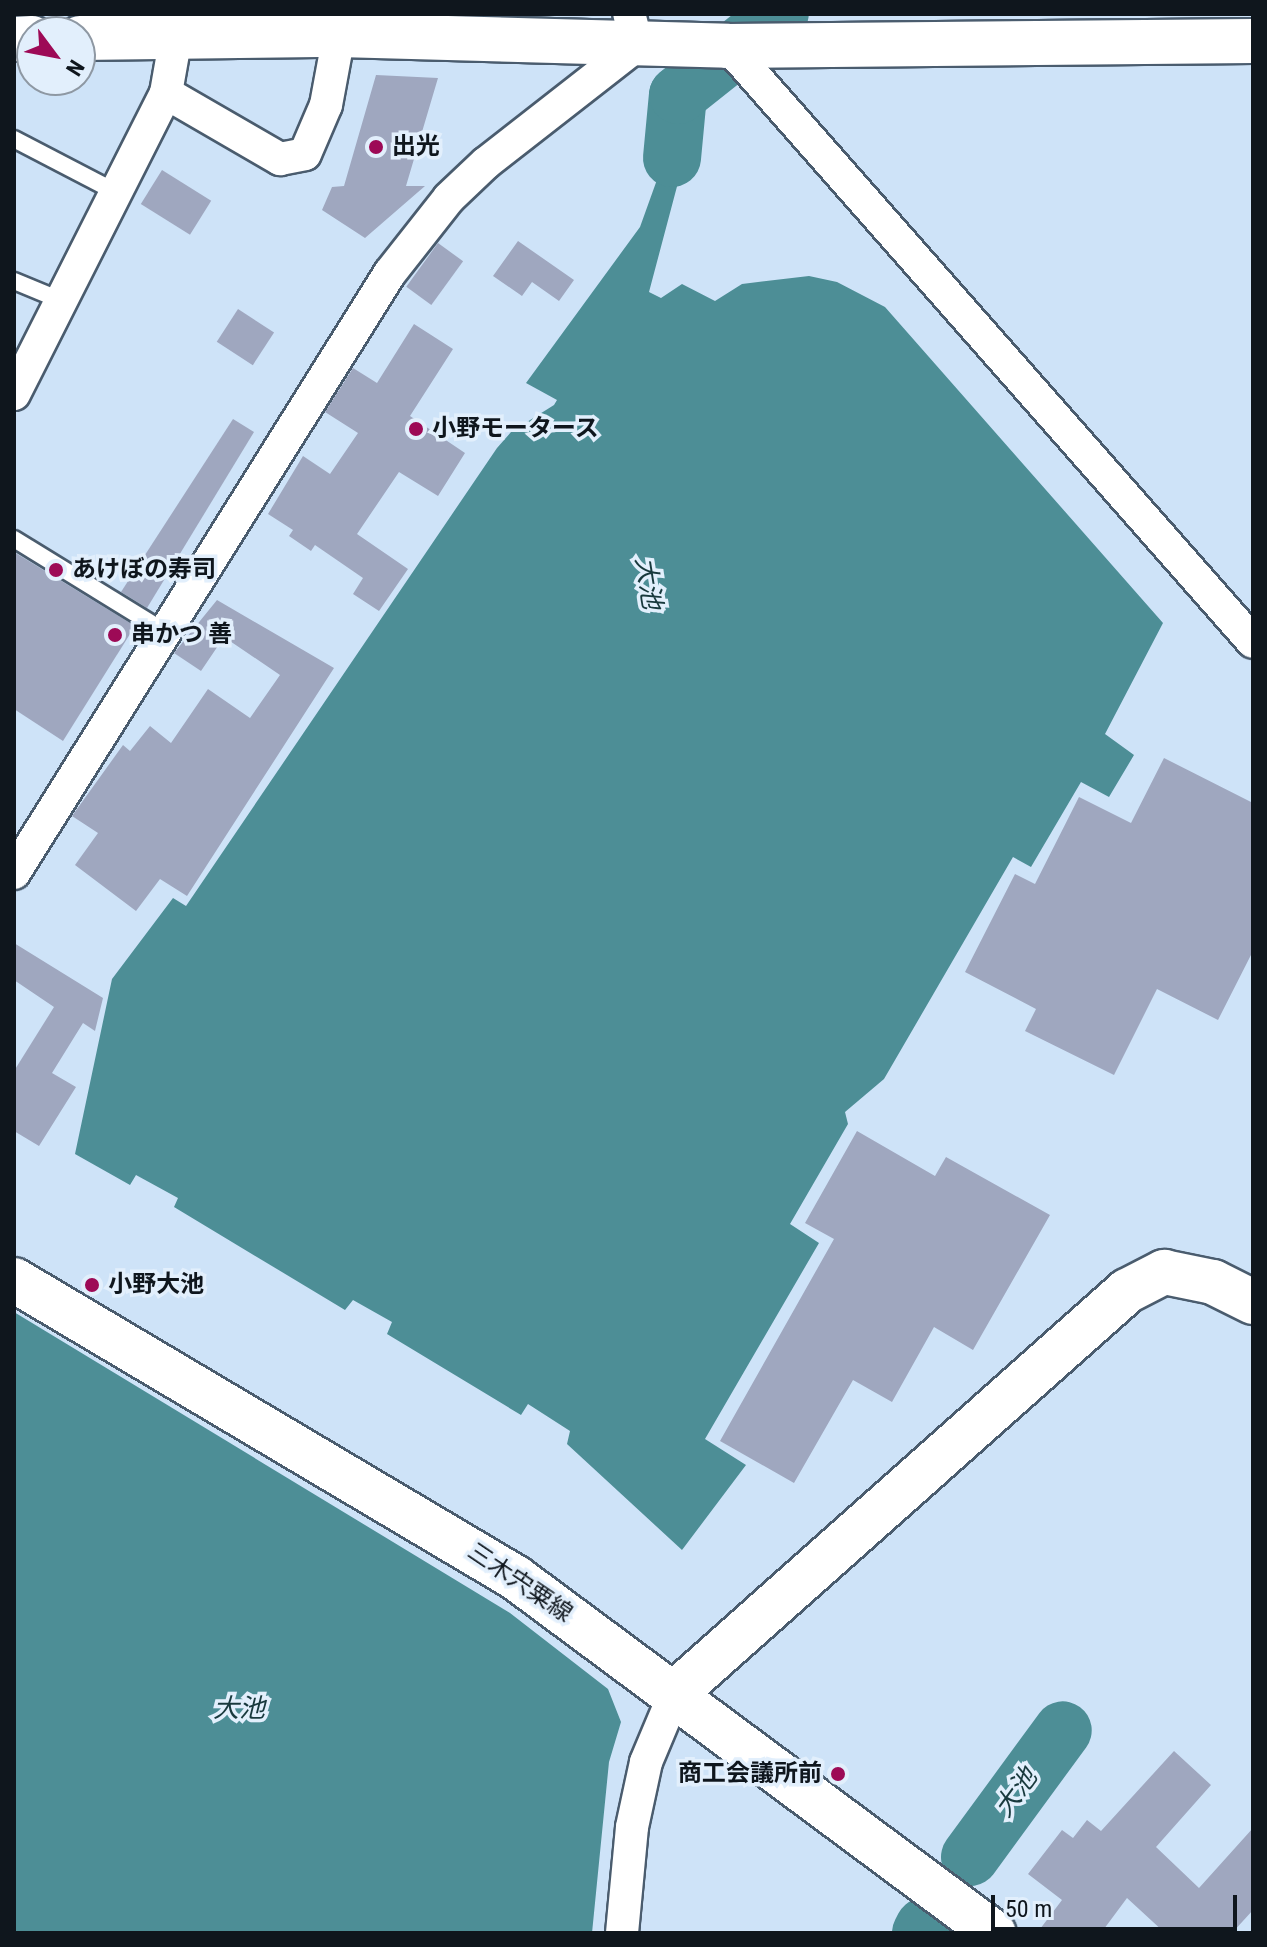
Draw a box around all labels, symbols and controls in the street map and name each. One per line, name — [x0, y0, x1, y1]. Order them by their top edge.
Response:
north arrow — [16, 16, 96, 96]
text: N — [61, 56, 89, 80]
place label: 出光 — [392, 133, 440, 161]
marker: 出光 — [367, 138, 385, 156]
place label: 小野モータース — [432, 415, 600, 443]
marker: 小野モータース — [407, 420, 425, 438]
water label: 大池 — [629, 555, 667, 611]
place label: あけぼの寿司 — [72, 556, 216, 584]
marker: あけぼの寿司 — [47, 561, 65, 579]
place label: 串かつ 善 — [131, 621, 233, 649]
marker: 串かつ 善 — [106, 626, 124, 644]
place label: 小野大池 — [108, 1271, 204, 1299]
marker: 小野大池 — [83, 1276, 101, 1294]
street label: 三木宍粟線 — [462, 1538, 578, 1628]
water label: 大池 — [213, 1693, 265, 1725]
place label: 商工会議所前 — [678, 1760, 822, 1788]
water label: 大池 — [988, 1763, 1044, 1823]
marker: 商工会議所前 — [829, 1765, 847, 1783]
scale bar — [995, 1879, 1241, 1929]
text: 50 m — [1005, 1895, 1052, 1923]

